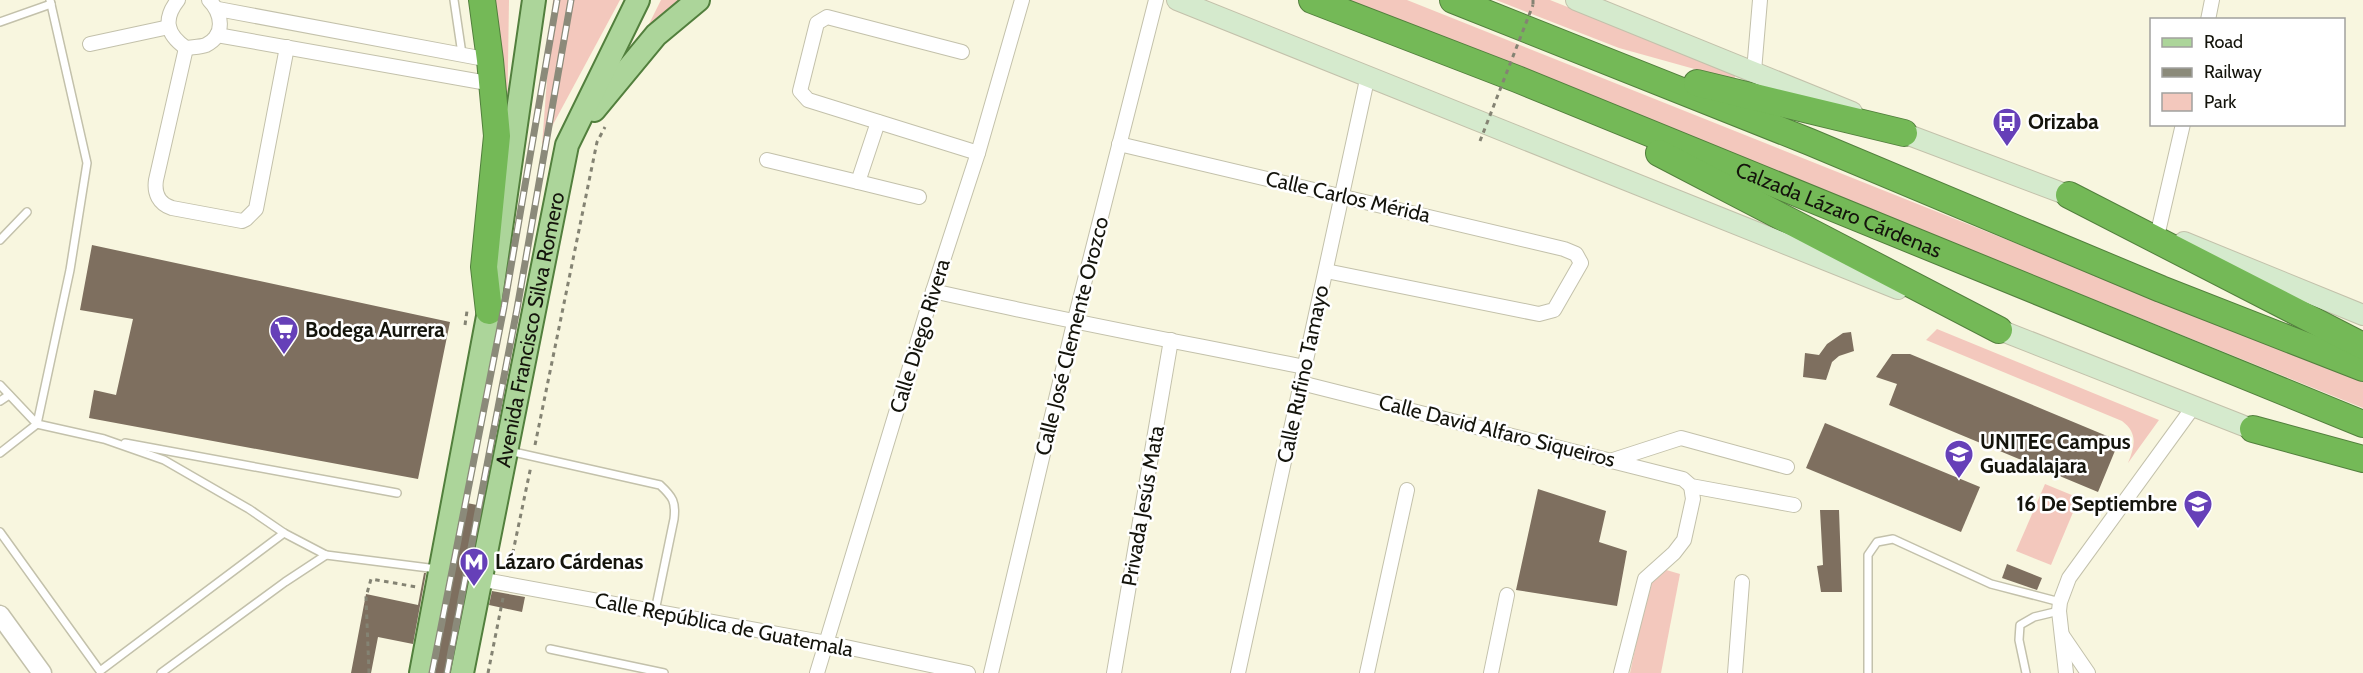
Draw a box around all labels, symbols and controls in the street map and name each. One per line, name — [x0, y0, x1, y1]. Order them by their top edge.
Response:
legend — [2150, 18, 2345, 126]
text: Road — [2204, 31, 2243, 53]
text: Railway — [2204, 61, 2262, 83]
text: Park — [2204, 91, 2237, 113]
bus stop icon: Orizaba — [1991, 106, 2023, 148]
place label: Orizaba — [2028, 109, 2099, 134]
street label: Calzada Lázaro Cárdenas — [1732, 157, 1946, 263]
street label: Calle Carlos Mérida — [1263, 165, 1433, 228]
street label: Avenida Francisco Silva Romero — [490, 190, 569, 469]
street label: Calle José Clemente Orozco — [1030, 214, 1113, 458]
street label: Calle Diego Rivera — [884, 256, 955, 416]
street label: Calle Rufino Tamayo — [1271, 283, 1334, 465]
supermarket icon: Bodega Aurrera — [268, 314, 300, 356]
place label: Bodega Aurrera — [305, 317, 445, 342]
street label: Calle David Alfaro Siqueiros — [1376, 389, 1618, 472]
street label: Privada Jesús Mata — [1116, 424, 1169, 588]
place label: UNITEC Campus Guadalajara — [1980, 429, 2131, 478]
school or university icon: UNITEC Campus Guadalajara — [1943, 438, 1975, 480]
school or university icon: 16 De Septiembre — [2182, 488, 2214, 530]
place label: 16 De Septiembre — [2016, 491, 2177, 516]
metro station icon: Lázaro Cárdenas — [458, 546, 490, 588]
place label: Lázaro Cárdenas — [495, 549, 644, 574]
street label: Calle República de Guatemala — [593, 587, 855, 662]

